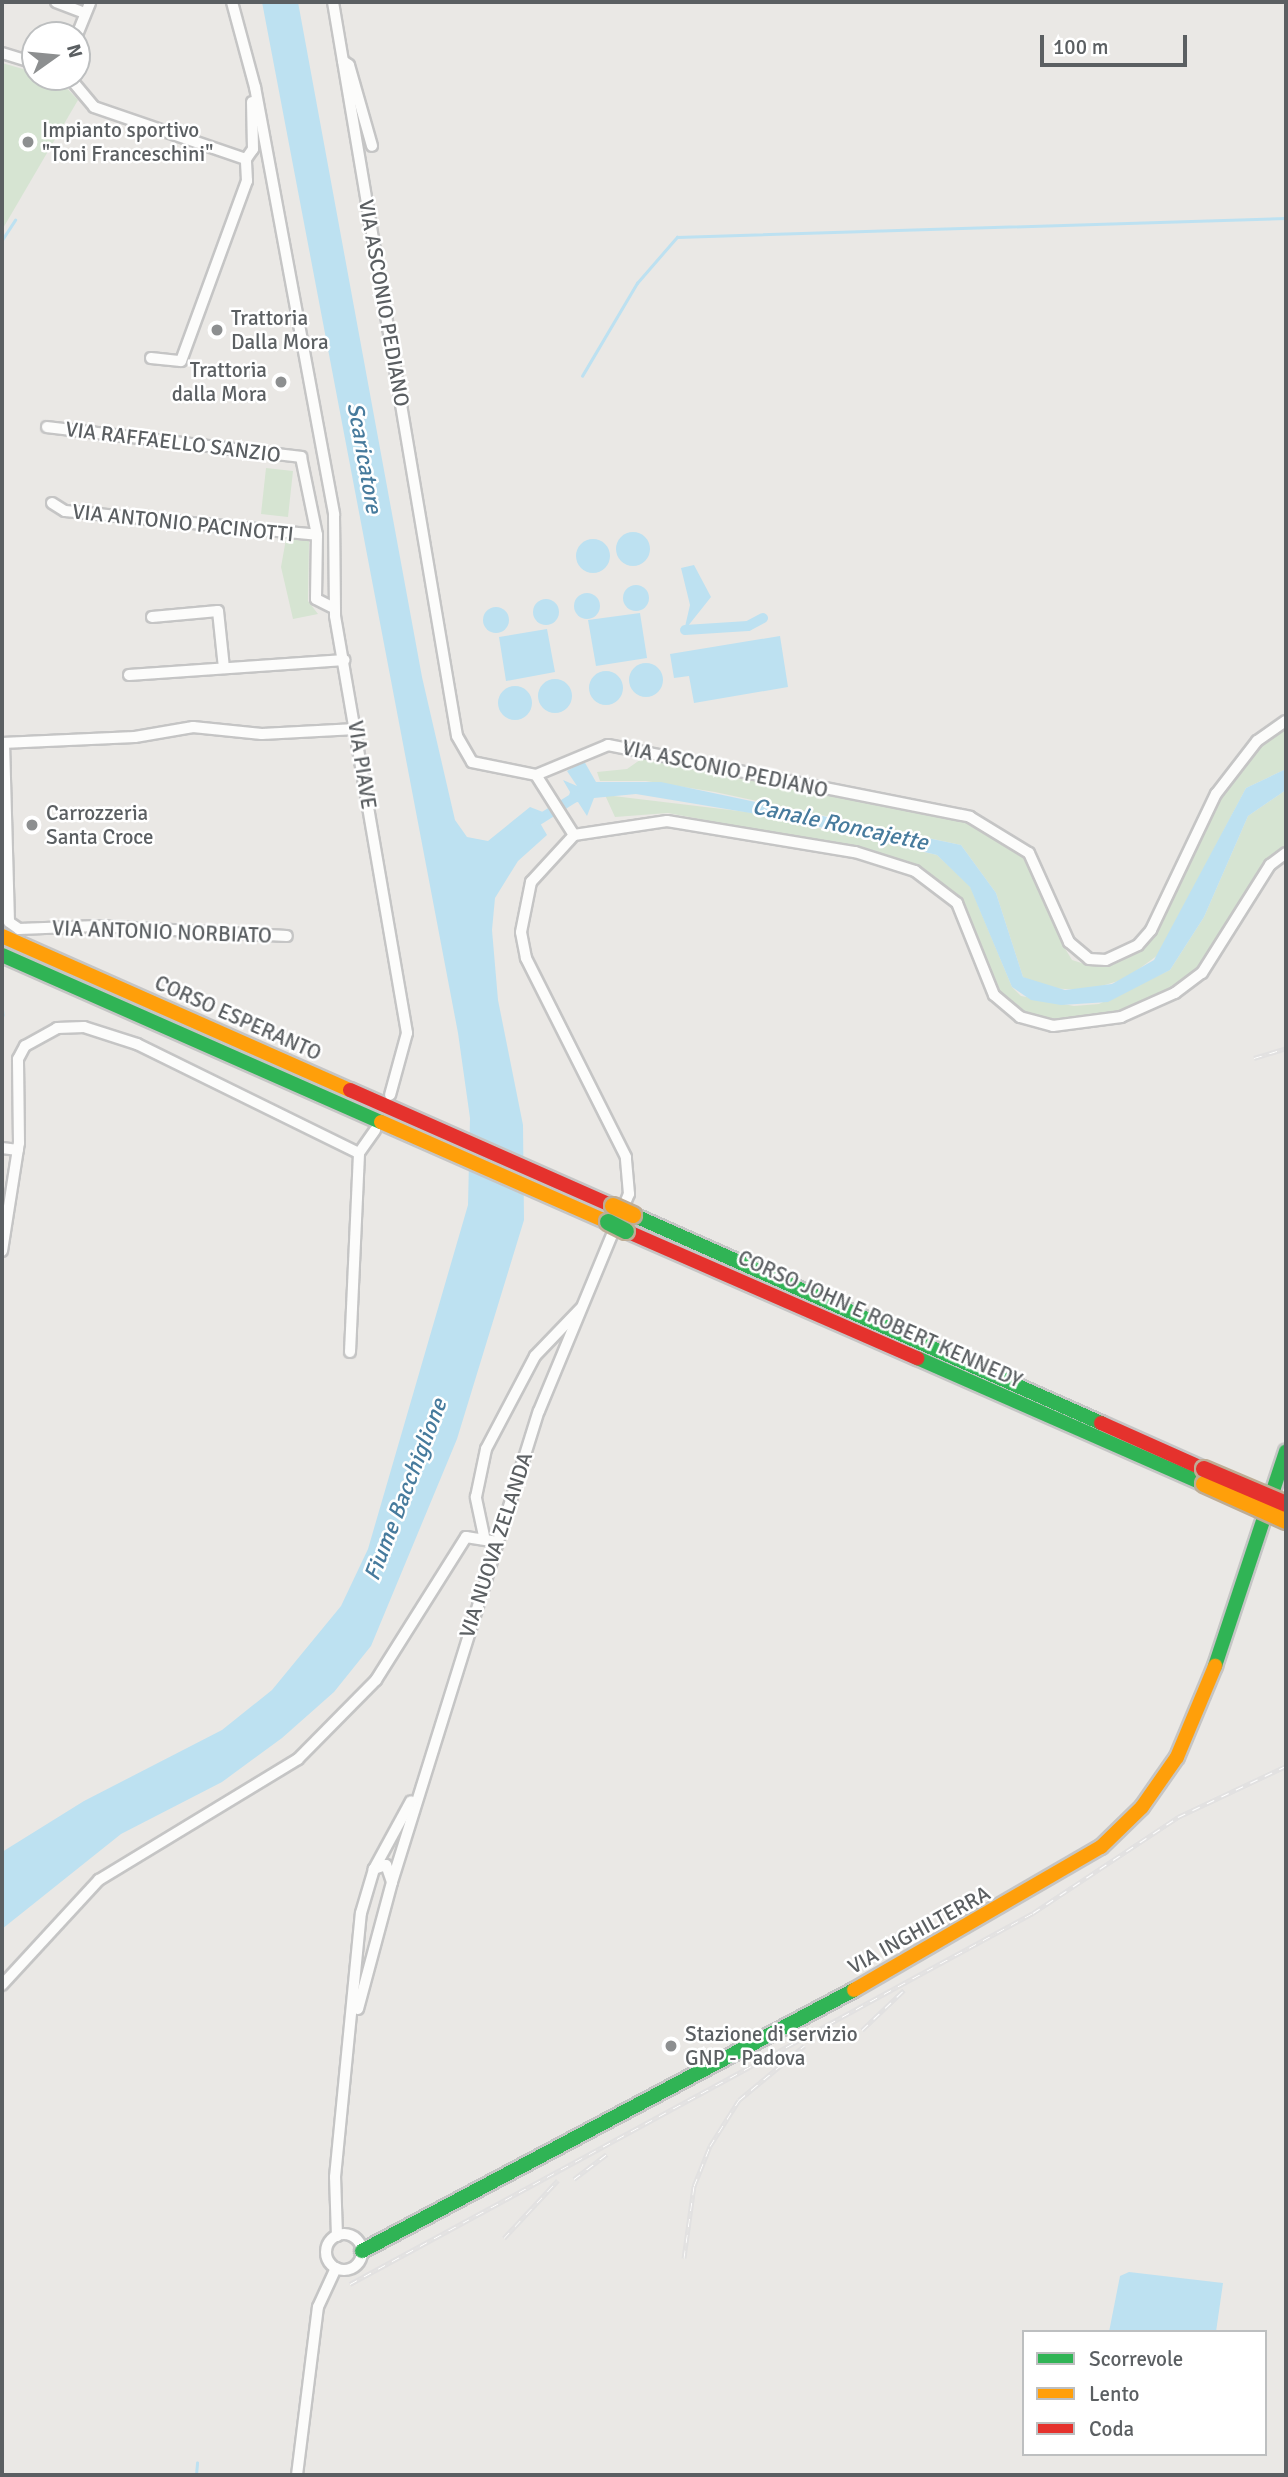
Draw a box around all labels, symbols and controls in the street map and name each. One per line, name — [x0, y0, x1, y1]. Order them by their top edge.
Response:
north arrow — [21, 21, 91, 91]
scale bar — [1043, 21, 1190, 65]
text: 100 m — [1053, 34, 1108, 60]
text: N — [61, 42, 88, 61]
place label: Impianto sportivo "Toni Franceschini" — [42, 117, 213, 167]
marker: Impianto sportivo "Toni Franceschini" — [20, 134, 36, 150]
street label: VIA ASCONIO PEDIANO — [353, 197, 415, 409]
place label: Trattoria Dalla Mora — [231, 305, 329, 355]
marker: Trattoria Dalla Mora — [209, 322, 225, 338]
place label: Trattoria dalla Mora — [172, 357, 267, 407]
marker: Trattoria dalla Mora — [273, 374, 289, 390]
water label: Scaricatore — [341, 400, 387, 516]
street label: VIA RAFFAELLO SANZIO — [64, 416, 282, 468]
street label: VIA ANTONIO PACINOTTI — [71, 499, 295, 547]
street label: VIA PIAVE — [343, 719, 381, 811]
street label: VIA ASCONIO PEDIANO — [620, 735, 830, 803]
water label: Canale Roncajette — [750, 793, 930, 857]
place label: Carrozzeria Santa Croce — [46, 800, 154, 850]
marker: Carrozzeria Santa Croce — [24, 817, 40, 833]
street label: VIA ANTONIO NORBIATO — [52, 916, 272, 948]
street label: CORSO ESPERANTO — [151, 970, 325, 1066]
street label: CORSO JOHN E ROBERT KENNEDY — [734, 1245, 1026, 1393]
water label: Fiume Bacchiglione — [359, 1395, 453, 1585]
street label: VIA NUOVA ZELANDA — [454, 1449, 538, 1641]
street label: VIA INGHILTERRA — [843, 1880, 995, 1980]
place label: Stazione di servizio GNP - Padova — [685, 2021, 858, 2071]
marker: Stazione di servizio GNP - Padova — [663, 2038, 679, 2054]
legend — [1022, 2330, 1267, 2456]
text: Scorrevole — [1089, 2346, 1183, 2372]
text: Lento — [1089, 2381, 1139, 2407]
text: Coda — [1089, 2416, 1134, 2442]

